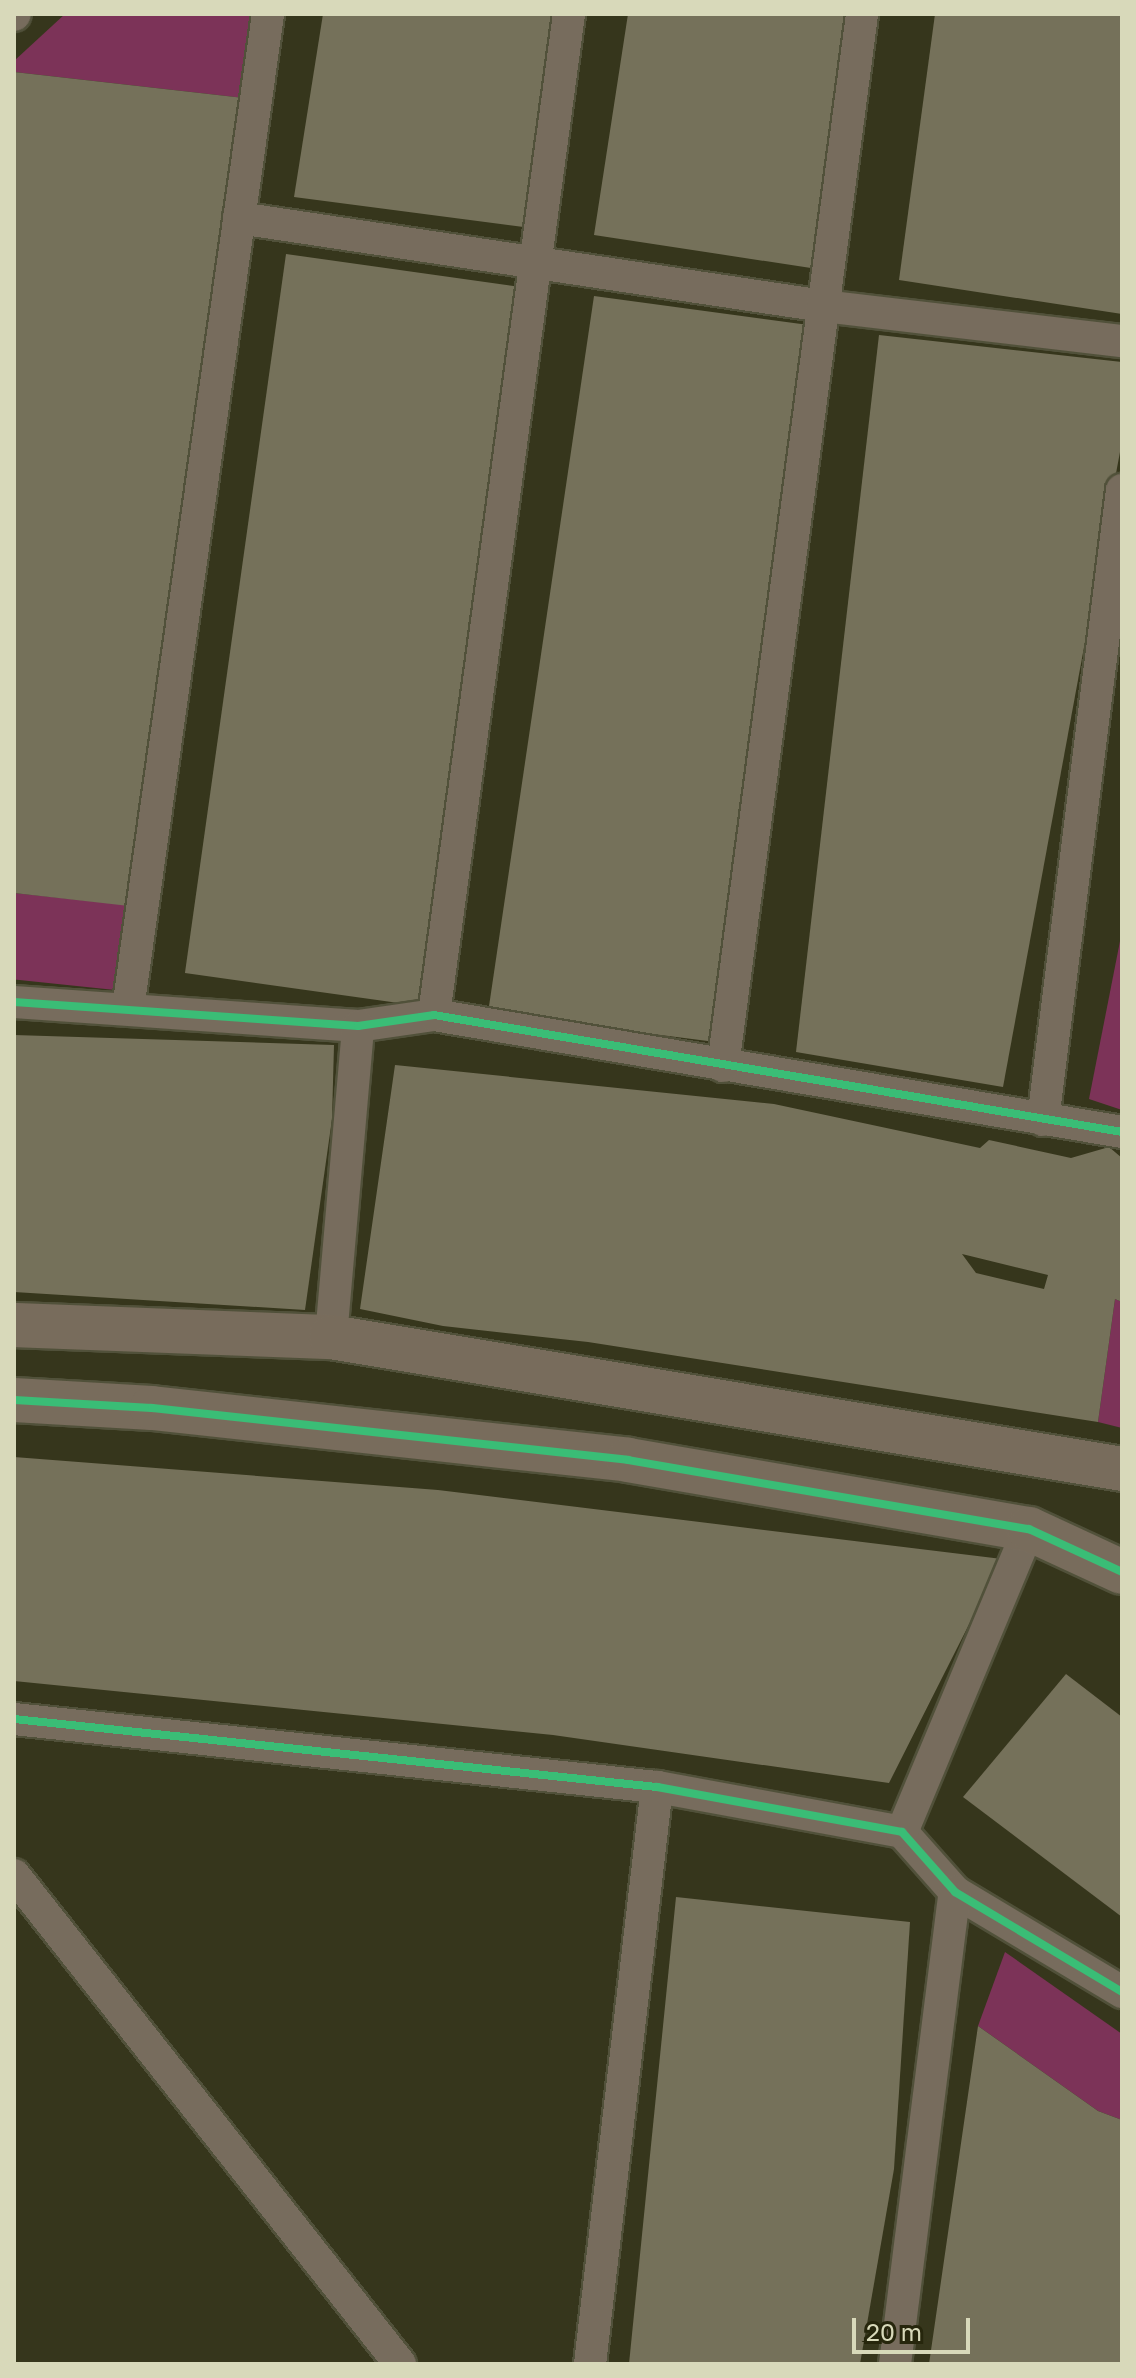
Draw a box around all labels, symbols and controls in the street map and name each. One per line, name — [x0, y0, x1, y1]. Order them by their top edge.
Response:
scale bar — [856, 2302, 974, 2352]
text: 20 m — [866, 2317, 922, 2346]

